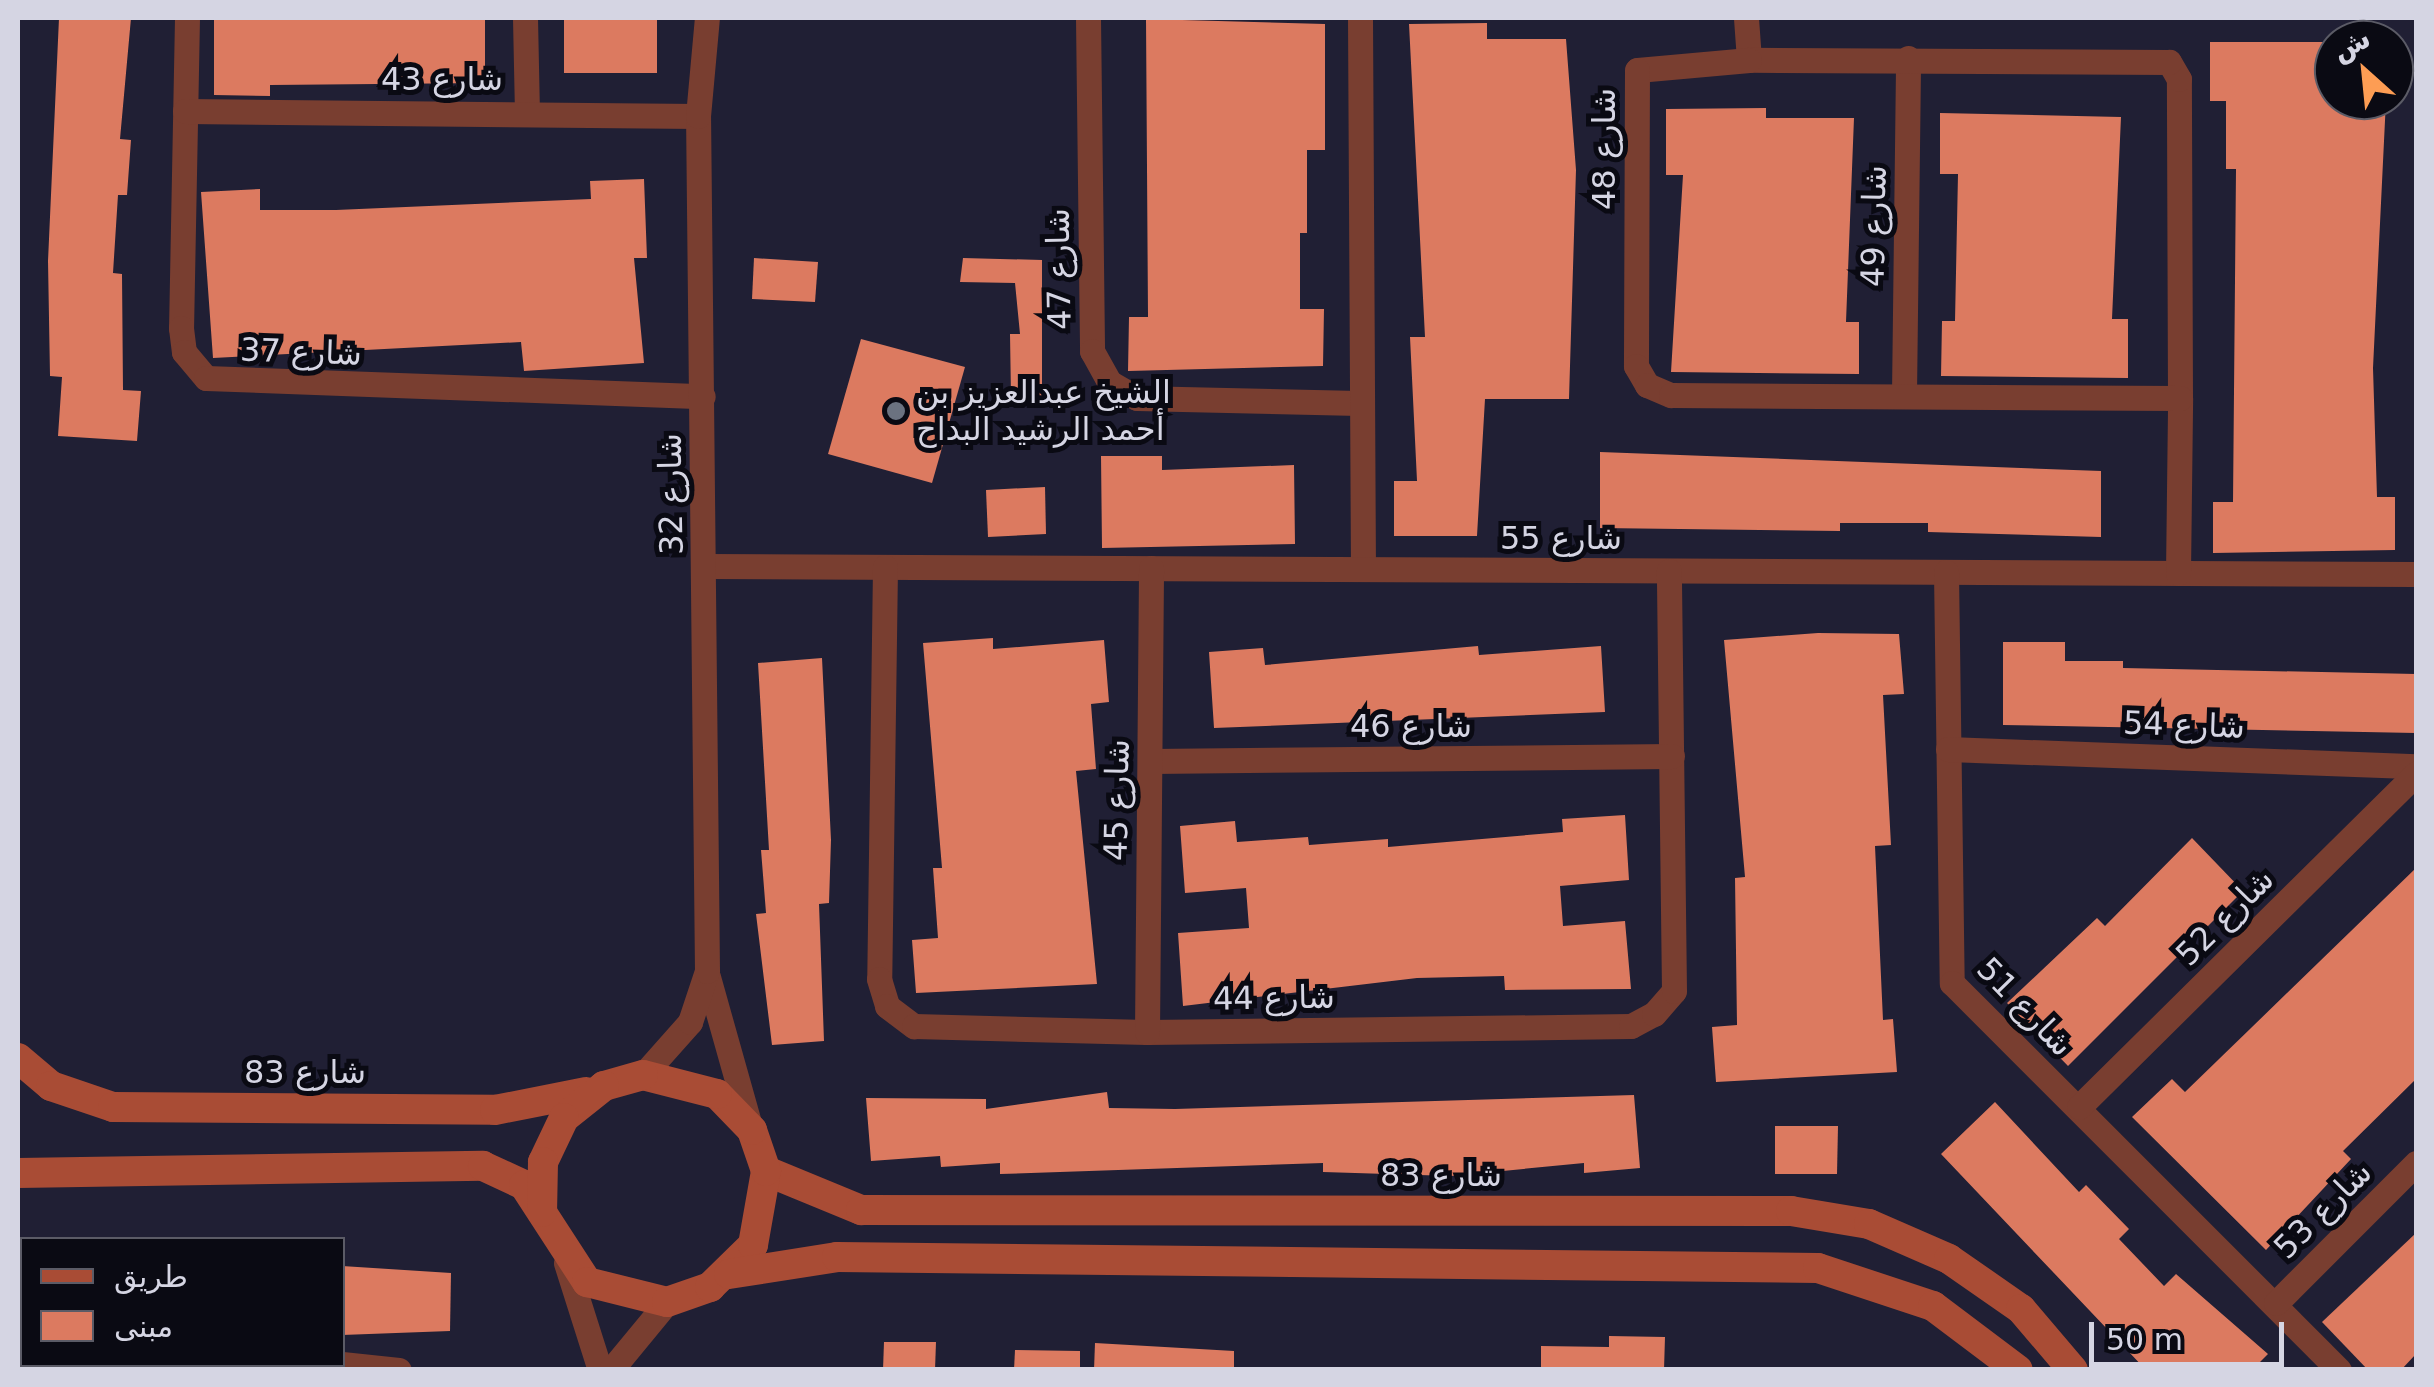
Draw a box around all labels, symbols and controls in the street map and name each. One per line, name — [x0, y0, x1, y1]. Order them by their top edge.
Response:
north arrow — [2314, 20, 2414, 120]
text: ش — [2326, 21, 2376, 68]
street label: شارع 43 — [381, 60, 503, 98]
street label: شارع 48 — [1585, 88, 1623, 210]
street label: شارع 49 — [1854, 165, 1894, 287]
street label: شارع 47 — [1039, 208, 1079, 330]
street label: شارع 37 — [239, 331, 363, 373]
place label: الشيخ عبدالعزيز بن أحمد الرشيد البداح — [916, 374, 1171, 449]
marker: الشيخ عبدالعزيز بن أحمد الرشيد البداح — [885, 400, 907, 422]
street label: شارع 32 — [651, 433, 691, 555]
street label: شارع 55 — [1500, 519, 1622, 557]
street label: شارع 54 — [2122, 704, 2246, 746]
street label: شارع 46 — [1350, 707, 1472, 745]
street label: شارع 45 — [1097, 739, 1137, 861]
street label: شارع 52 — [2168, 860, 2282, 974]
street label: شارع 51 — [1969, 950, 2081, 1064]
street label: شارع 44 — [1213, 978, 1335, 1018]
street label: شارع 83 — [244, 1053, 366, 1091]
street label: شارع 53 — [2266, 1153, 2380, 1267]
street label: شارع 83 — [1380, 1156, 1502, 1194]
legend — [20, 1237, 345, 1367]
text: طريق — [114, 1259, 188, 1294]
scale bar — [2094, 1302, 2289, 1364]
text: مبنى — [114, 1309, 173, 1344]
text: 50 m — [2106, 1322, 2183, 1357]

